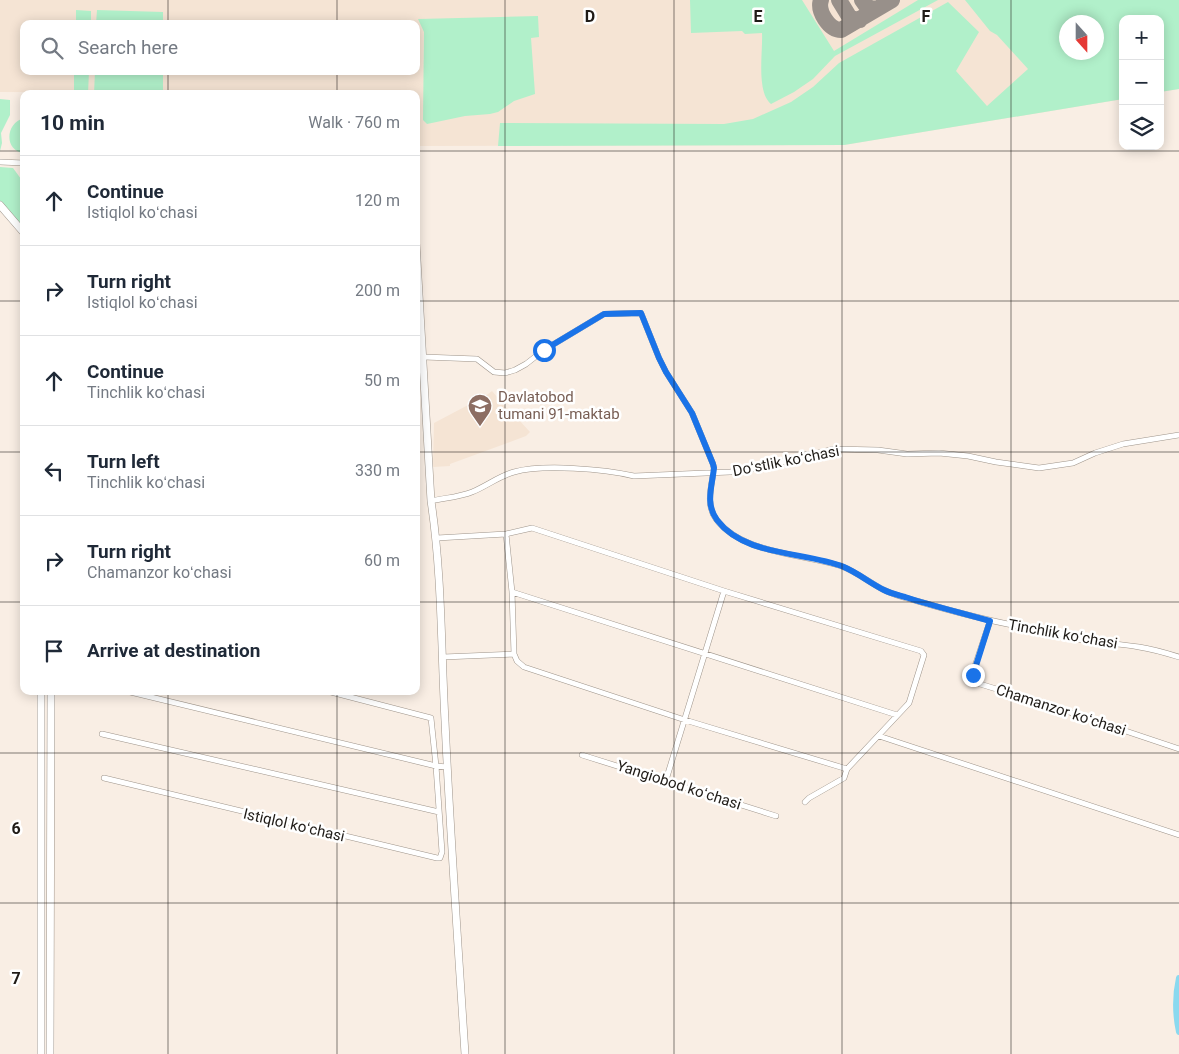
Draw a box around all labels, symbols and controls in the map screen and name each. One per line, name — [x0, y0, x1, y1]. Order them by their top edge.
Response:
text: D — [585, 7, 595, 26]
text: E — [754, 7, 763, 26]
text: F — [922, 7, 931, 26]
north arrow — [1059, 15, 1104, 60]
map controls — [1119, 15, 1164, 150]
button: + — [1119, 15, 1164, 60]
search box — [20, 20, 420, 75]
icon: search — [38, 34, 66, 62]
text: Search here — [78, 36, 178, 59]
button: − — [1119, 60, 1164, 105]
button: layers — [1119, 105, 1164, 150]
text: 10 min — [40, 111, 105, 135]
text: Walk · 760 m — [308, 113, 400, 132]
text: Continue — [87, 180, 164, 203]
icon: ahead — [40, 187, 68, 215]
text: 120 m — [355, 191, 400, 210]
text: Istiqlol koʻchasi — [87, 203, 198, 222]
text: Turn right — [87, 270, 171, 293]
icon: right — [40, 277, 68, 305]
text: 200 m — [355, 281, 400, 300]
text: Istiqlol koʻchasi — [87, 293, 198, 312]
route start — [533, 339, 556, 362]
text: Continue — [87, 360, 164, 383]
icon: ahead — [40, 367, 68, 395]
text: 50 m — [364, 371, 400, 390]
text: Tinchlik koʻchasi — [87, 383, 205, 402]
place label: Davlatobod tumani 91-maktab — [498, 388, 620, 423]
school or university icon: Davlatobod tumani 91-maktab — [467, 393, 493, 427]
street label: Doʻstlik koʻchasi — [731, 442, 841, 480]
text: Turn left — [87, 450, 160, 473]
icon: left — [40, 457, 68, 485]
text: 330 m — [355, 461, 400, 480]
text: Tinchlik koʻchasi — [87, 473, 205, 492]
text: Turn right — [87, 540, 171, 563]
icon: right — [40, 547, 68, 575]
text: 60 m — [364, 551, 400, 570]
text: Chamanzor koʻchasi — [87, 563, 232, 582]
street label: Tinchlik koʻchasi — [1007, 616, 1119, 652]
icon: arrive — [40, 637, 68, 665]
text: Arrive at destination — [87, 639, 260, 662]
route end — [962, 664, 985, 687]
street label: Chamanzor koʻchasi — [994, 680, 1128, 740]
street label: Yangiobod koʻchasi — [614, 756, 744, 814]
street label: Istiqlol koʻchasi — [241, 805, 347, 845]
text: 6 — [11, 819, 21, 838]
text: 7 — [11, 969, 21, 988]

